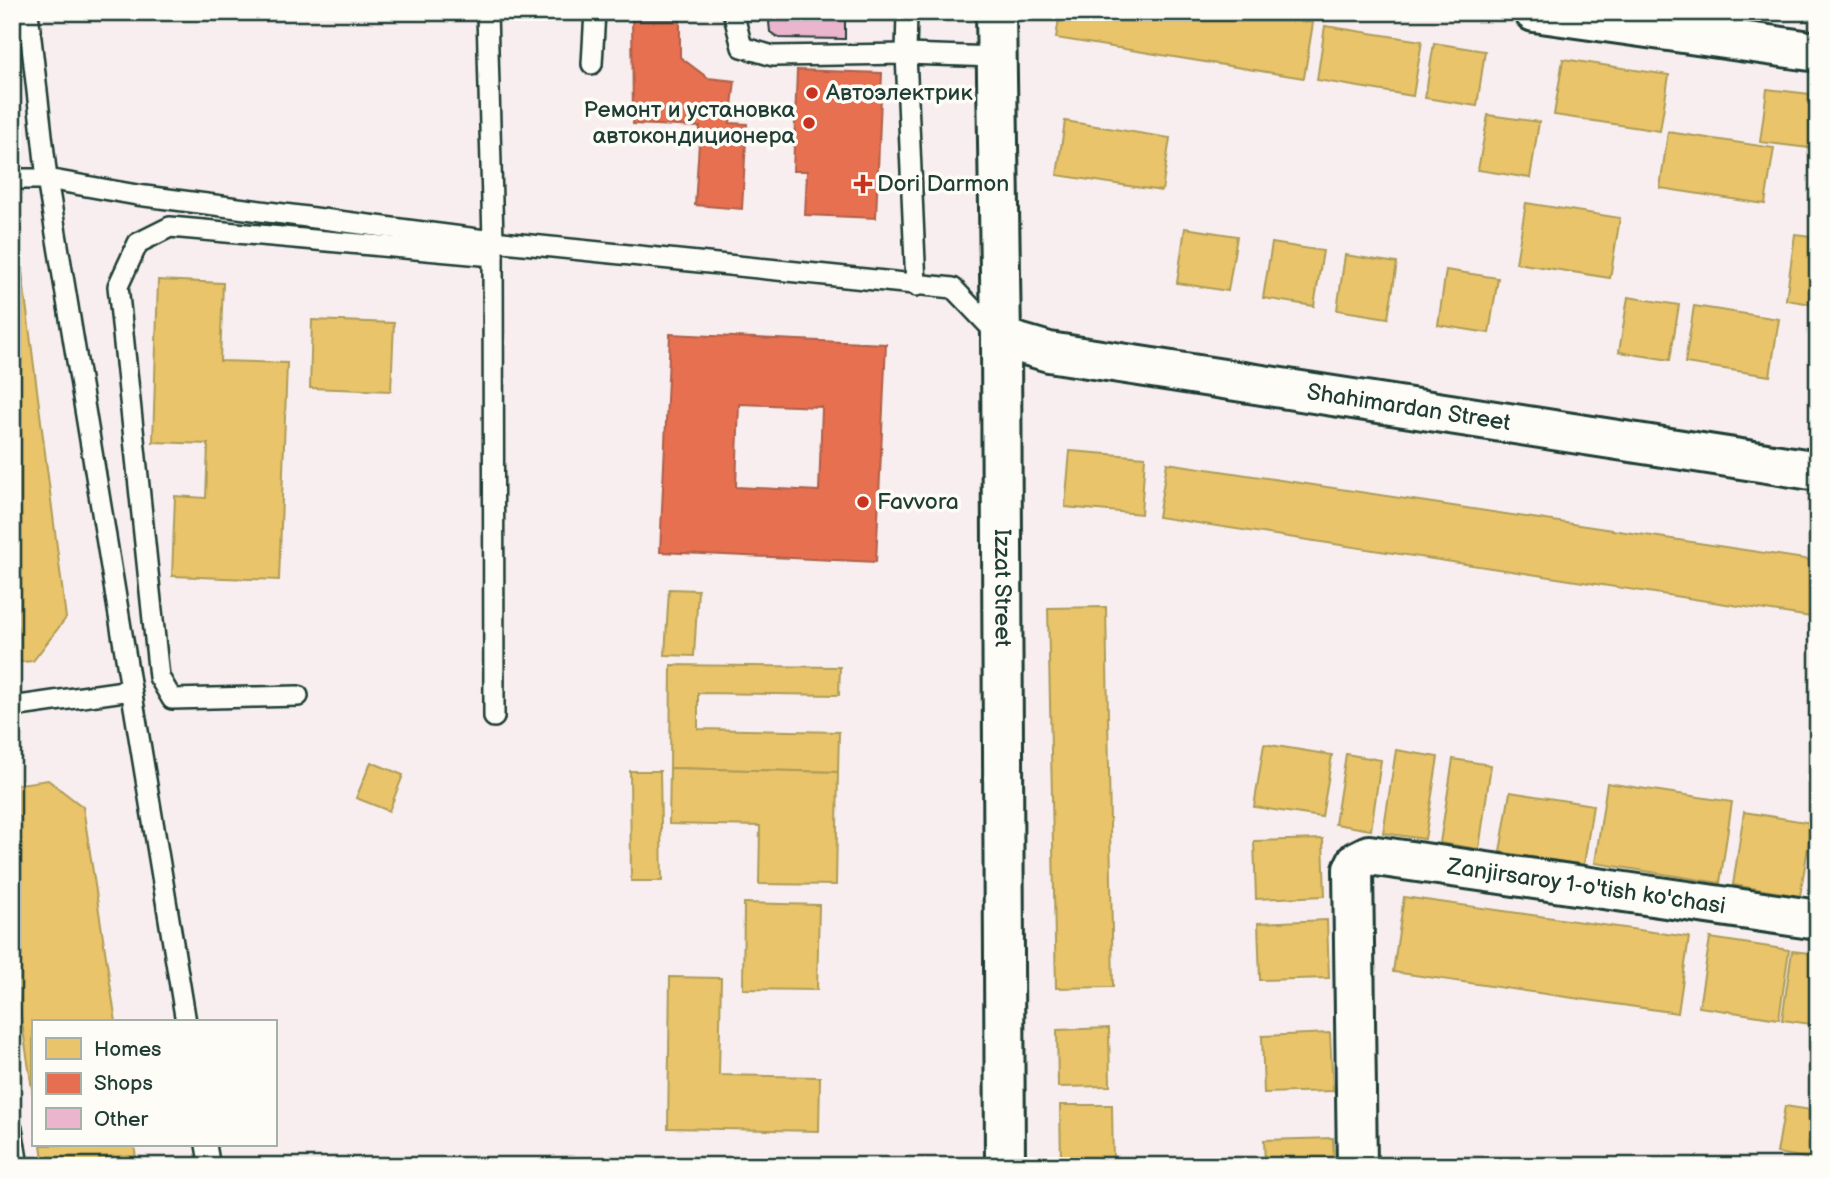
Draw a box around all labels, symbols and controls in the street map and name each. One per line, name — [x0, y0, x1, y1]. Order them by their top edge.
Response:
place label: Автоэлектрик — [825, 79, 973, 107]
marker: Автоэлектрик — [804, 85, 820, 101]
place label: Ремонт и установка автокондиционера — [583, 96, 795, 150]
marker: Ремонт и установка автокондиционера — [801, 115, 817, 131]
place label: Dori Darmon — [877, 170, 1009, 198]
marker: Dori Darmon — [855, 176, 871, 192]
street label: Shahimardan Street — [1305, 378, 1513, 437]
place label: Favvora — [877, 488, 959, 516]
marker: Favvora — [855, 494, 871, 510]
street label: Izzat Street — [988, 529, 1016, 647]
street label: Zanjirsaroy 1-o'tish ko'chasi — [1444, 852, 1727, 920]
legend — [32, 1020, 276, 1146]
text: Homes — [94, 1037, 162, 1062]
text: Shops — [94, 1071, 153, 1096]
text: Other — [94, 1107, 149, 1132]

